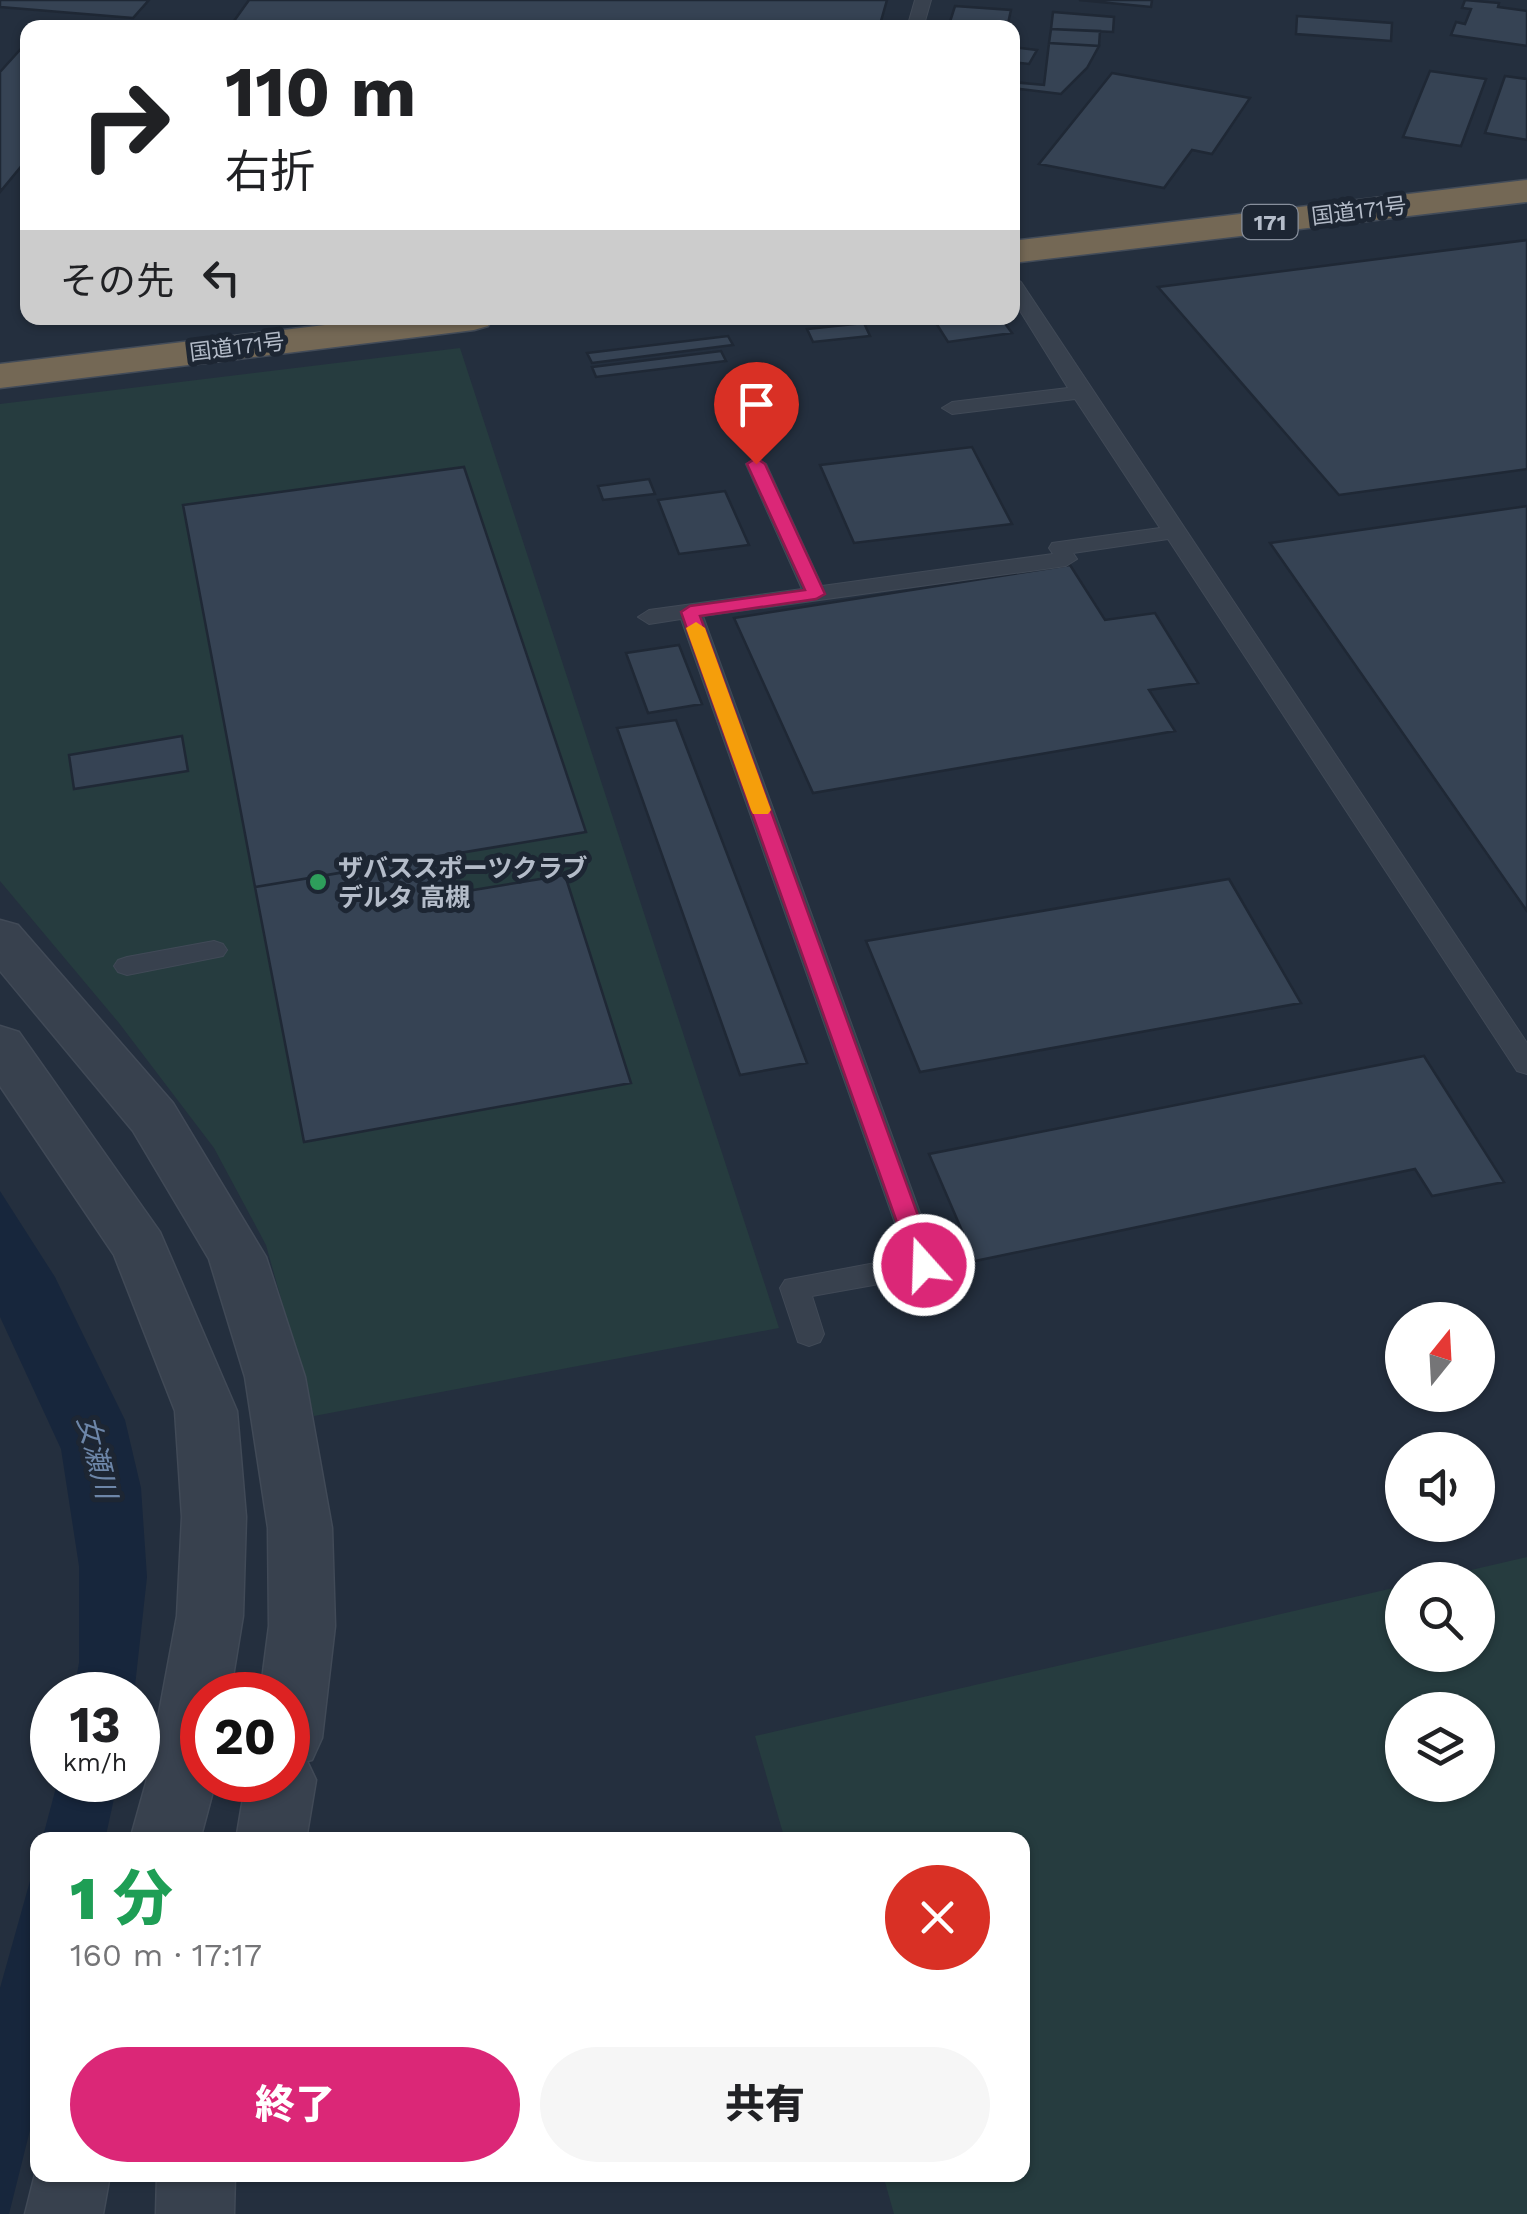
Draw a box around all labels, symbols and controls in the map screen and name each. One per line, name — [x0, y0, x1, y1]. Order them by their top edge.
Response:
text: 110 m — [225, 51, 416, 133]
icon: right — [60, 60, 190, 190]
text: 右折 — [225, 145, 315, 198]
street label: 国道171号 — [1310, 193, 1408, 229]
road number: 171 — [1242, 205, 1298, 239]
icon: left — [194, 250, 249, 305]
text: その先 — [60, 259, 174, 303]
street label: 国道171号 — [188, 329, 286, 365]
pin — [714, 362, 799, 465]
icon: arrive — [729, 377, 784, 432]
place label: ザバススポーツクラブ デルタ 高槻 — [338, 854, 588, 912]
marker: ザバススポーツクラブ デルタ 高槻 — [307, 871, 329, 893]
position arrow — [872, 1213, 976, 1317]
north arrow — [1385, 1302, 1495, 1412]
map controls — [1385, 1302, 1495, 1802]
water label: 女瀬川 — [71, 1412, 124, 1505]
button: sound — [1385, 1432, 1495, 1542]
button: search — [1385, 1562, 1495, 1672]
speed limit sign: 20 — [180, 1672, 310, 1802]
button: layers — [1385, 1692, 1495, 1802]
text: 13 — [69, 1695, 121, 1754]
text: km/h — [63, 1748, 127, 1777]
text: 1 分 — [70, 1863, 173, 1934]
button: close — [885, 1865, 990, 1970]
text: 160 m · 17:17 — [70, 1936, 262, 1974]
button: 終了 — [70, 2047, 520, 2162]
button: 共有 — [540, 2047, 990, 2162]

